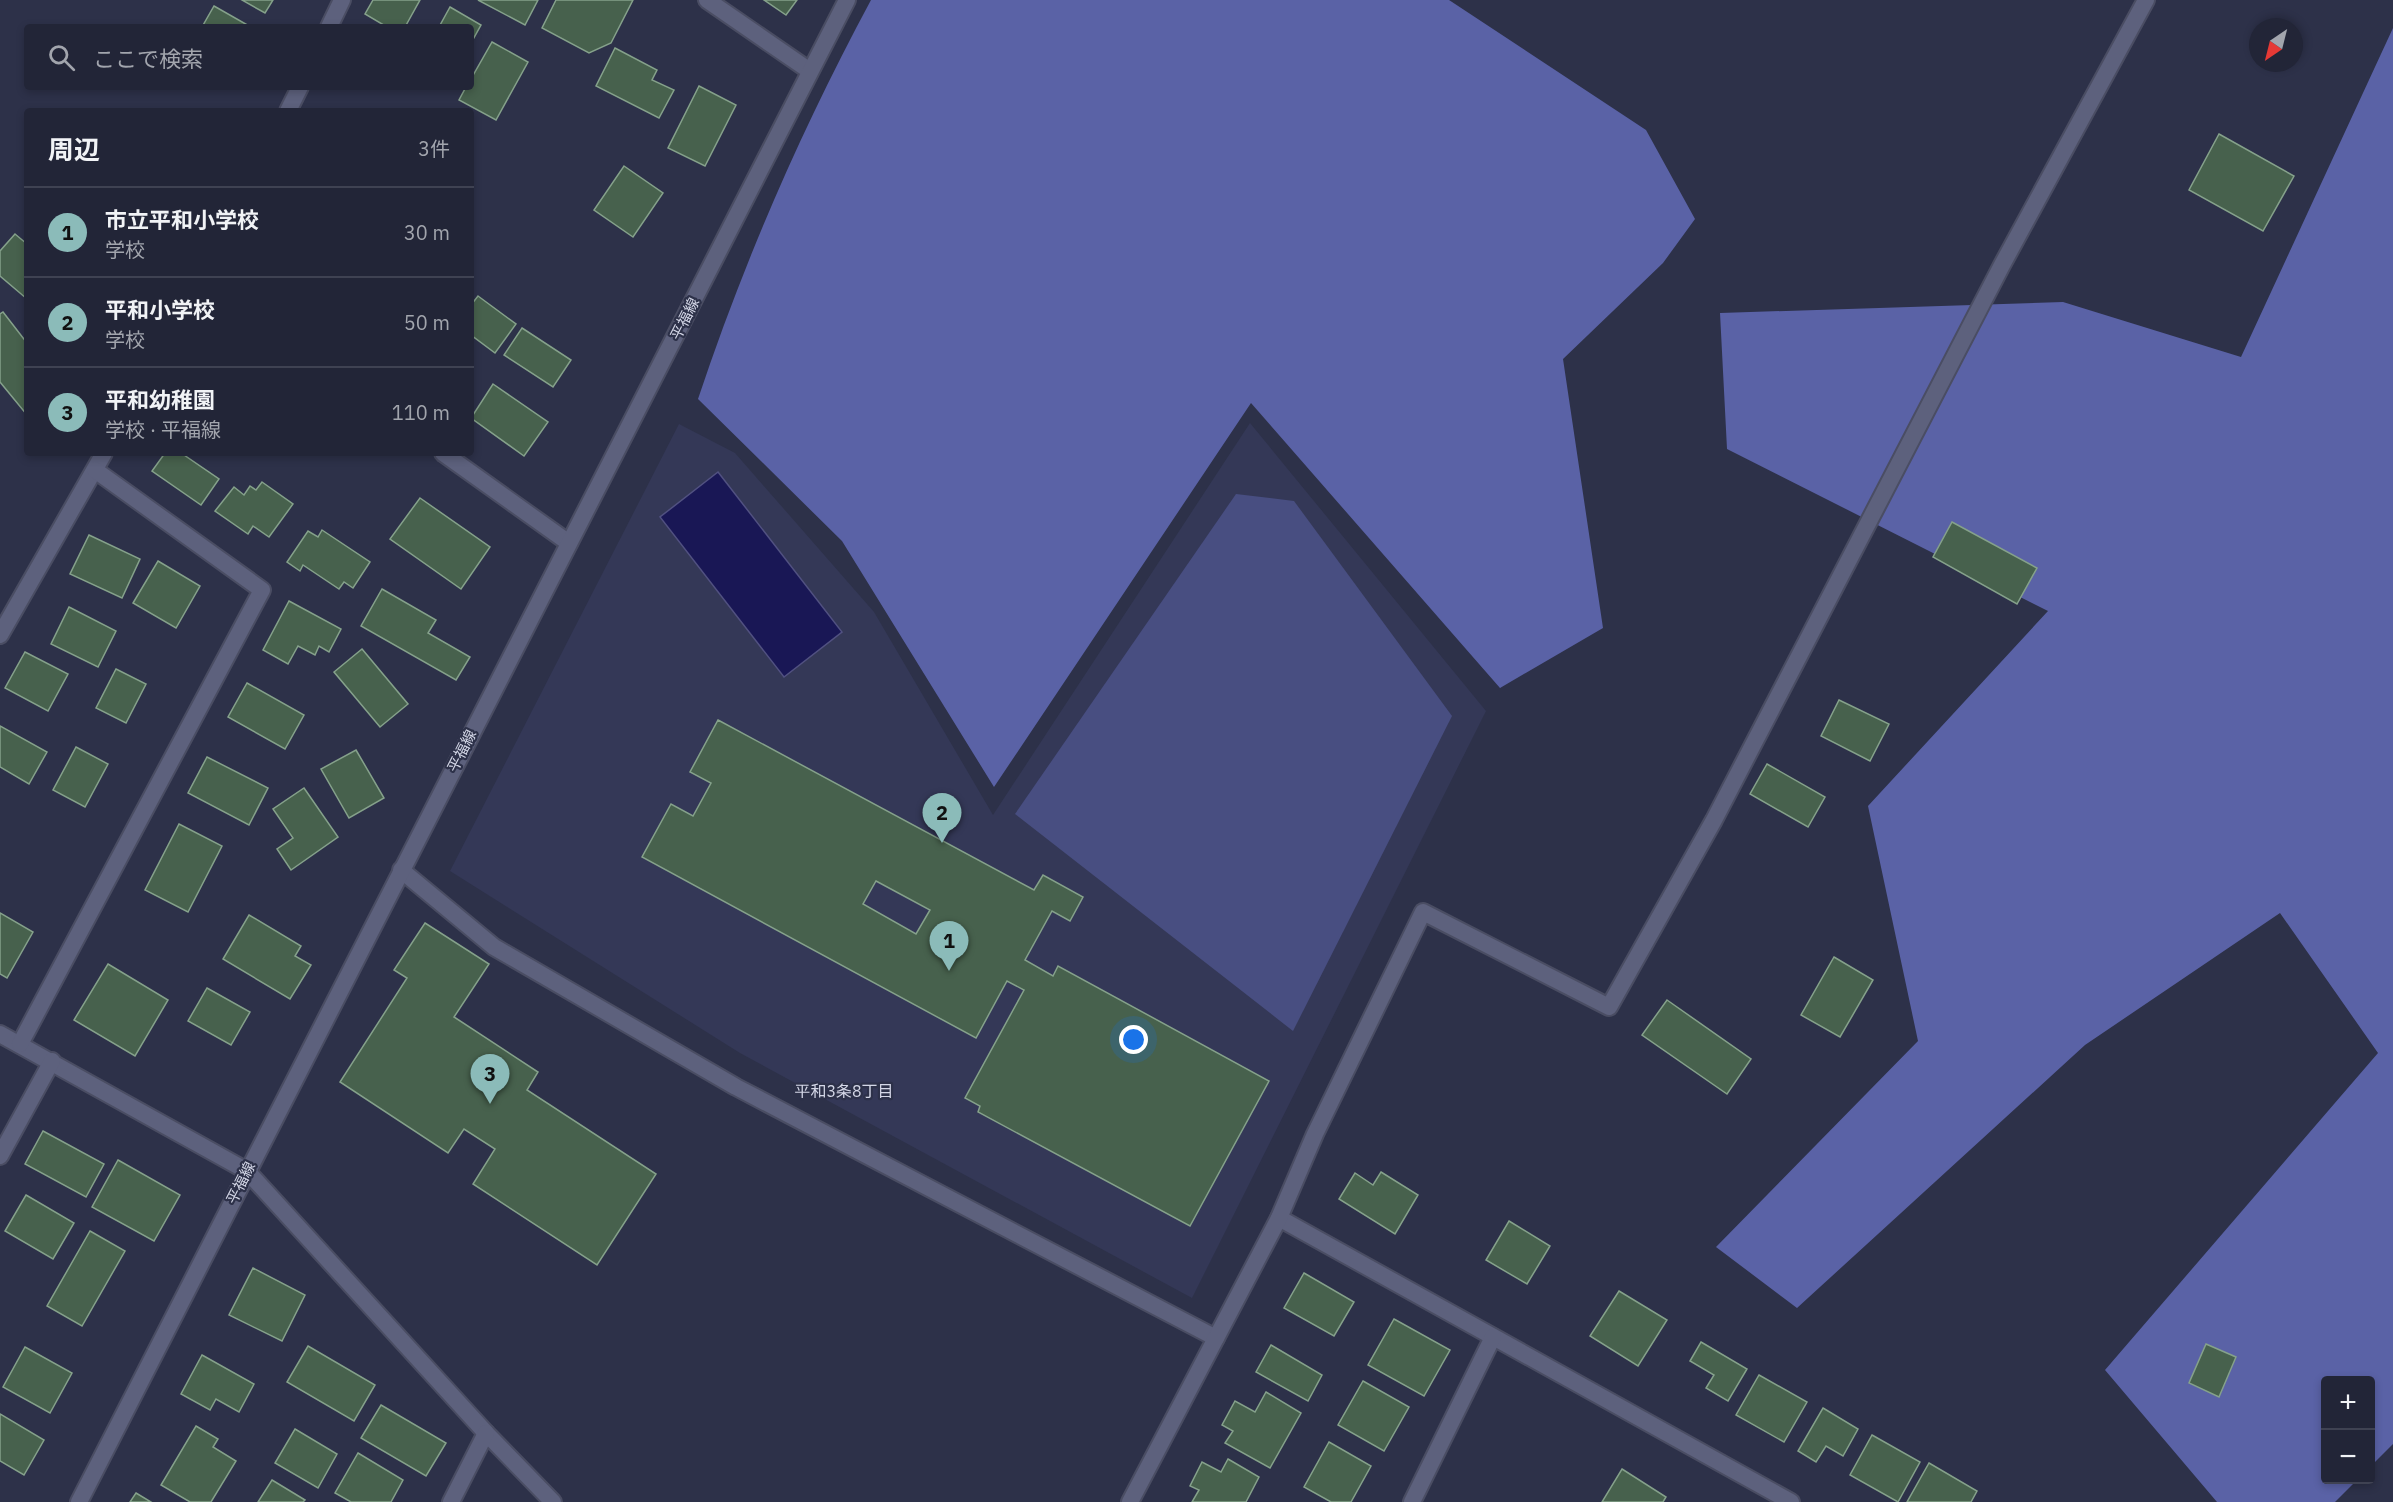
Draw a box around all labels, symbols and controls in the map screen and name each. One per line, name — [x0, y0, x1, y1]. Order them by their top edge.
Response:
north arrow — [2249, 18, 2303, 72]
search box — [24, 24, 474, 90]
icon: search — [45, 41, 78, 74]
text: ここで検索 — [93, 44, 203, 73]
text: 周辺 — [48, 132, 100, 166]
text: 3件 — [418, 135, 450, 162]
text: 市立平和小学校 — [105, 205, 259, 234]
text: 1 — [62, 219, 74, 246]
text: 30 m — [404, 219, 450, 246]
text: 学校 — [105, 236, 145, 263]
street label: 平福線 — [666, 294, 703, 343]
text: 平和小学校 — [105, 295, 215, 324]
text: 2 — [62, 309, 74, 336]
text: 50 m — [404, 309, 450, 336]
text: 学校 — [105, 326, 145, 353]
text: 平和幼稚園 — [105, 385, 215, 414]
text: 3 — [62, 399, 74, 426]
text: 110 m — [392, 399, 450, 426]
text: 学校 · 平福線 — [105, 416, 221, 443]
street label: 平福線 — [443, 726, 480, 775]
pin: 2 — [922, 794, 962, 843]
pin: 1 — [930, 922, 968, 971]
your location — [1119, 1025, 1148, 1054]
pin: 3 — [470, 1054, 510, 1104]
district label: 平和3条8丁目 — [794, 1081, 894, 1101]
street label: 平福線 — [222, 1158, 259, 1207]
map controls — [2321, 1376, 2375, 1484]
button: + — [2321, 1376, 2375, 1430]
button: − — [2321, 1430, 2375, 1484]

